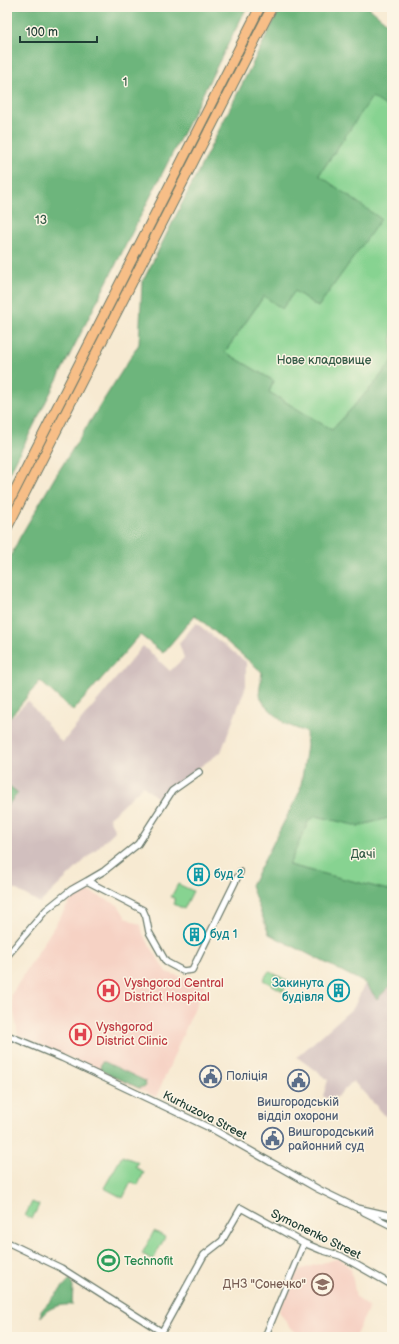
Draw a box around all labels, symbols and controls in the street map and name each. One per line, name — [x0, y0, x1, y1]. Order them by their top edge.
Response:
scale bar — [20, 18, 97, 44]
text: 100 m — [26, 25, 58, 40]
park label: 1 — [123, 75, 127, 90]
park label: 13 — [35, 213, 47, 228]
park label: Нове кладовище — [277, 353, 372, 368]
park label: Дачі — [351, 847, 375, 862]
building icon: буд 2 — [186, 861, 212, 887]
place label: буд 2 — [214, 867, 244, 882]
building icon: буд 1 — [182, 921, 208, 947]
place label: буд 1 — [210, 927, 237, 942]
place label: Vyshgorod Central District Hospital — [124, 976, 224, 1005]
place label: Закинута будівля — [272, 976, 324, 1005]
hospital icon: Vyshgorod Central District Hospital — [96, 977, 122, 1003]
building icon: Закинута будівля — [326, 977, 352, 1003]
place label: Vyshgorod District Clinic — [96, 1020, 168, 1049]
hospital icon: Vyshgorod District Clinic — [68, 1021, 94, 1047]
public building icon: Поліція — [198, 1063, 224, 1089]
public building icon: Вишгородській відділ охорони — [285, 1068, 311, 1094]
place label: Поліція — [226, 1069, 268, 1084]
street label: Kurhuzova Street — [160, 1088, 250, 1143]
place label: Вишгородській відділ охорони — [257, 1095, 339, 1124]
place label: Вишгородський районний суд — [288, 1125, 374, 1154]
public building icon: Вишгородський районний суд — [260, 1126, 286, 1152]
street label: Symonenko Street — [268, 1206, 364, 1263]
sports icon: Technofit — [96, 1248, 122, 1274]
place label: Technofit — [124, 1254, 174, 1269]
school or university icon: ДНЗ "Сонечко" — [309, 1271, 335, 1297]
place label: ДНЗ "Сонечко" — [223, 1277, 306, 1292]

